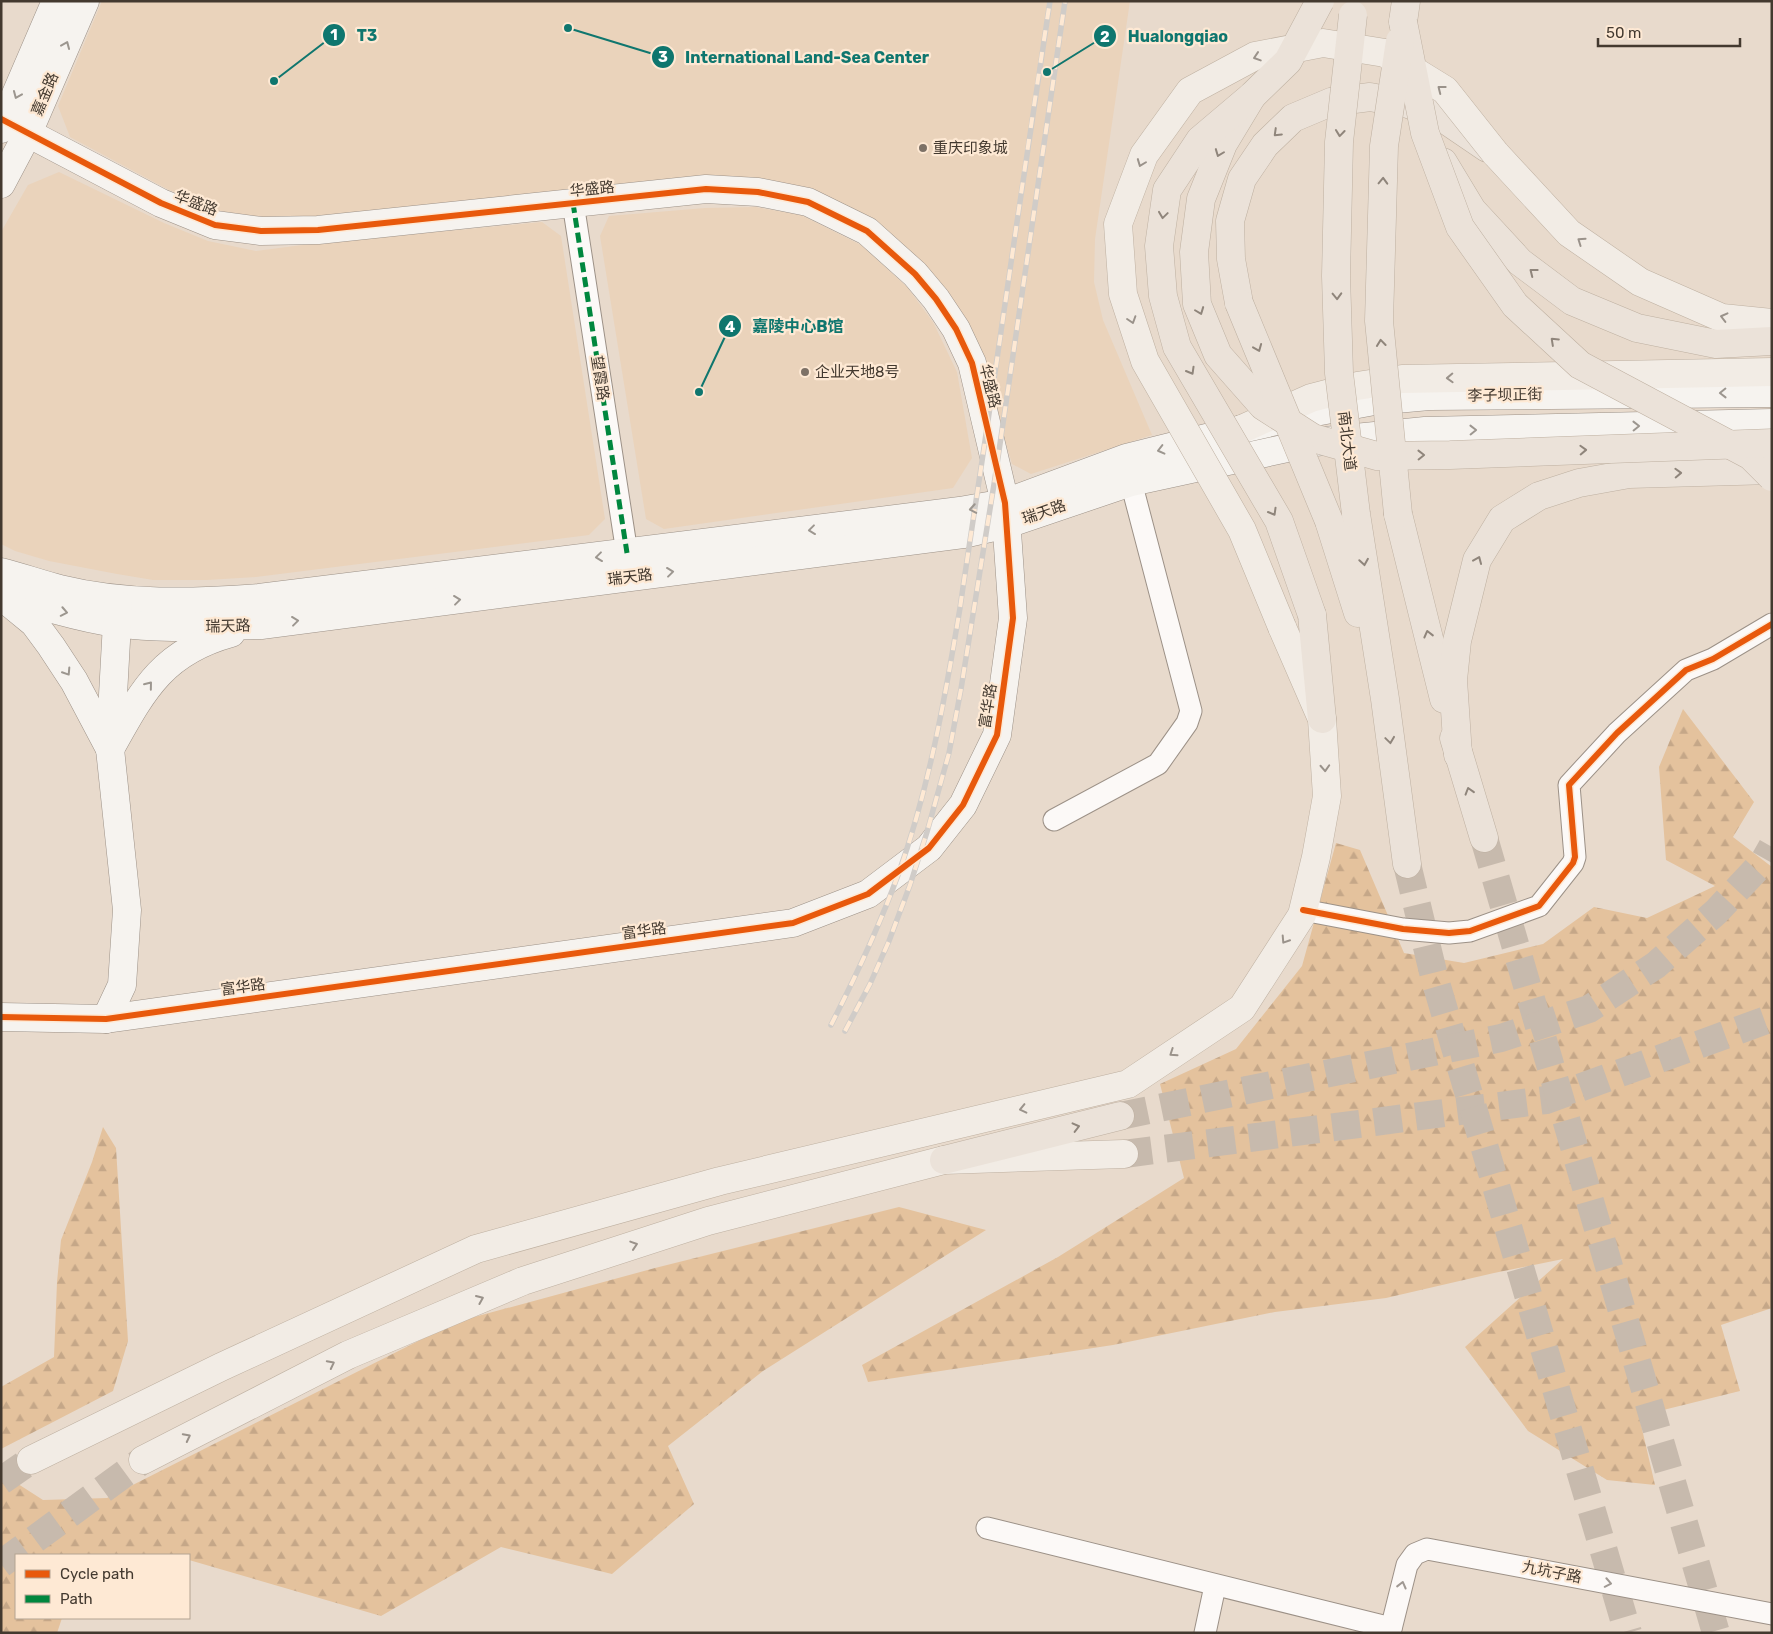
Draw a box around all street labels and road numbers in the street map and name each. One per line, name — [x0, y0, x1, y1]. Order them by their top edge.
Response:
street label: 嘉金路 — [28, 70, 62, 118]
street label: 华盛路 — [569, 178, 615, 200]
street label: 华盛路 — [172, 187, 220, 219]
street label: 望霞路 — [588, 354, 612, 402]
street label: 华盛路 — [976, 362, 1004, 410]
street label: 李子坝正街 — [1467, 385, 1543, 405]
street label: 南北大道 — [1334, 410, 1360, 472]
street label: 瑞天路 — [1020, 496, 1068, 528]
street label: 瑞天路 — [607, 565, 653, 589]
street label: 瑞天路 — [205, 617, 251, 635]
street label: 富华路 — [976, 682, 1000, 730]
street label: 富华路 — [620, 919, 668, 943]
street label: 富华路 — [219, 975, 267, 999]
street label: 九坑子路 — [1521, 1557, 1583, 1587]

